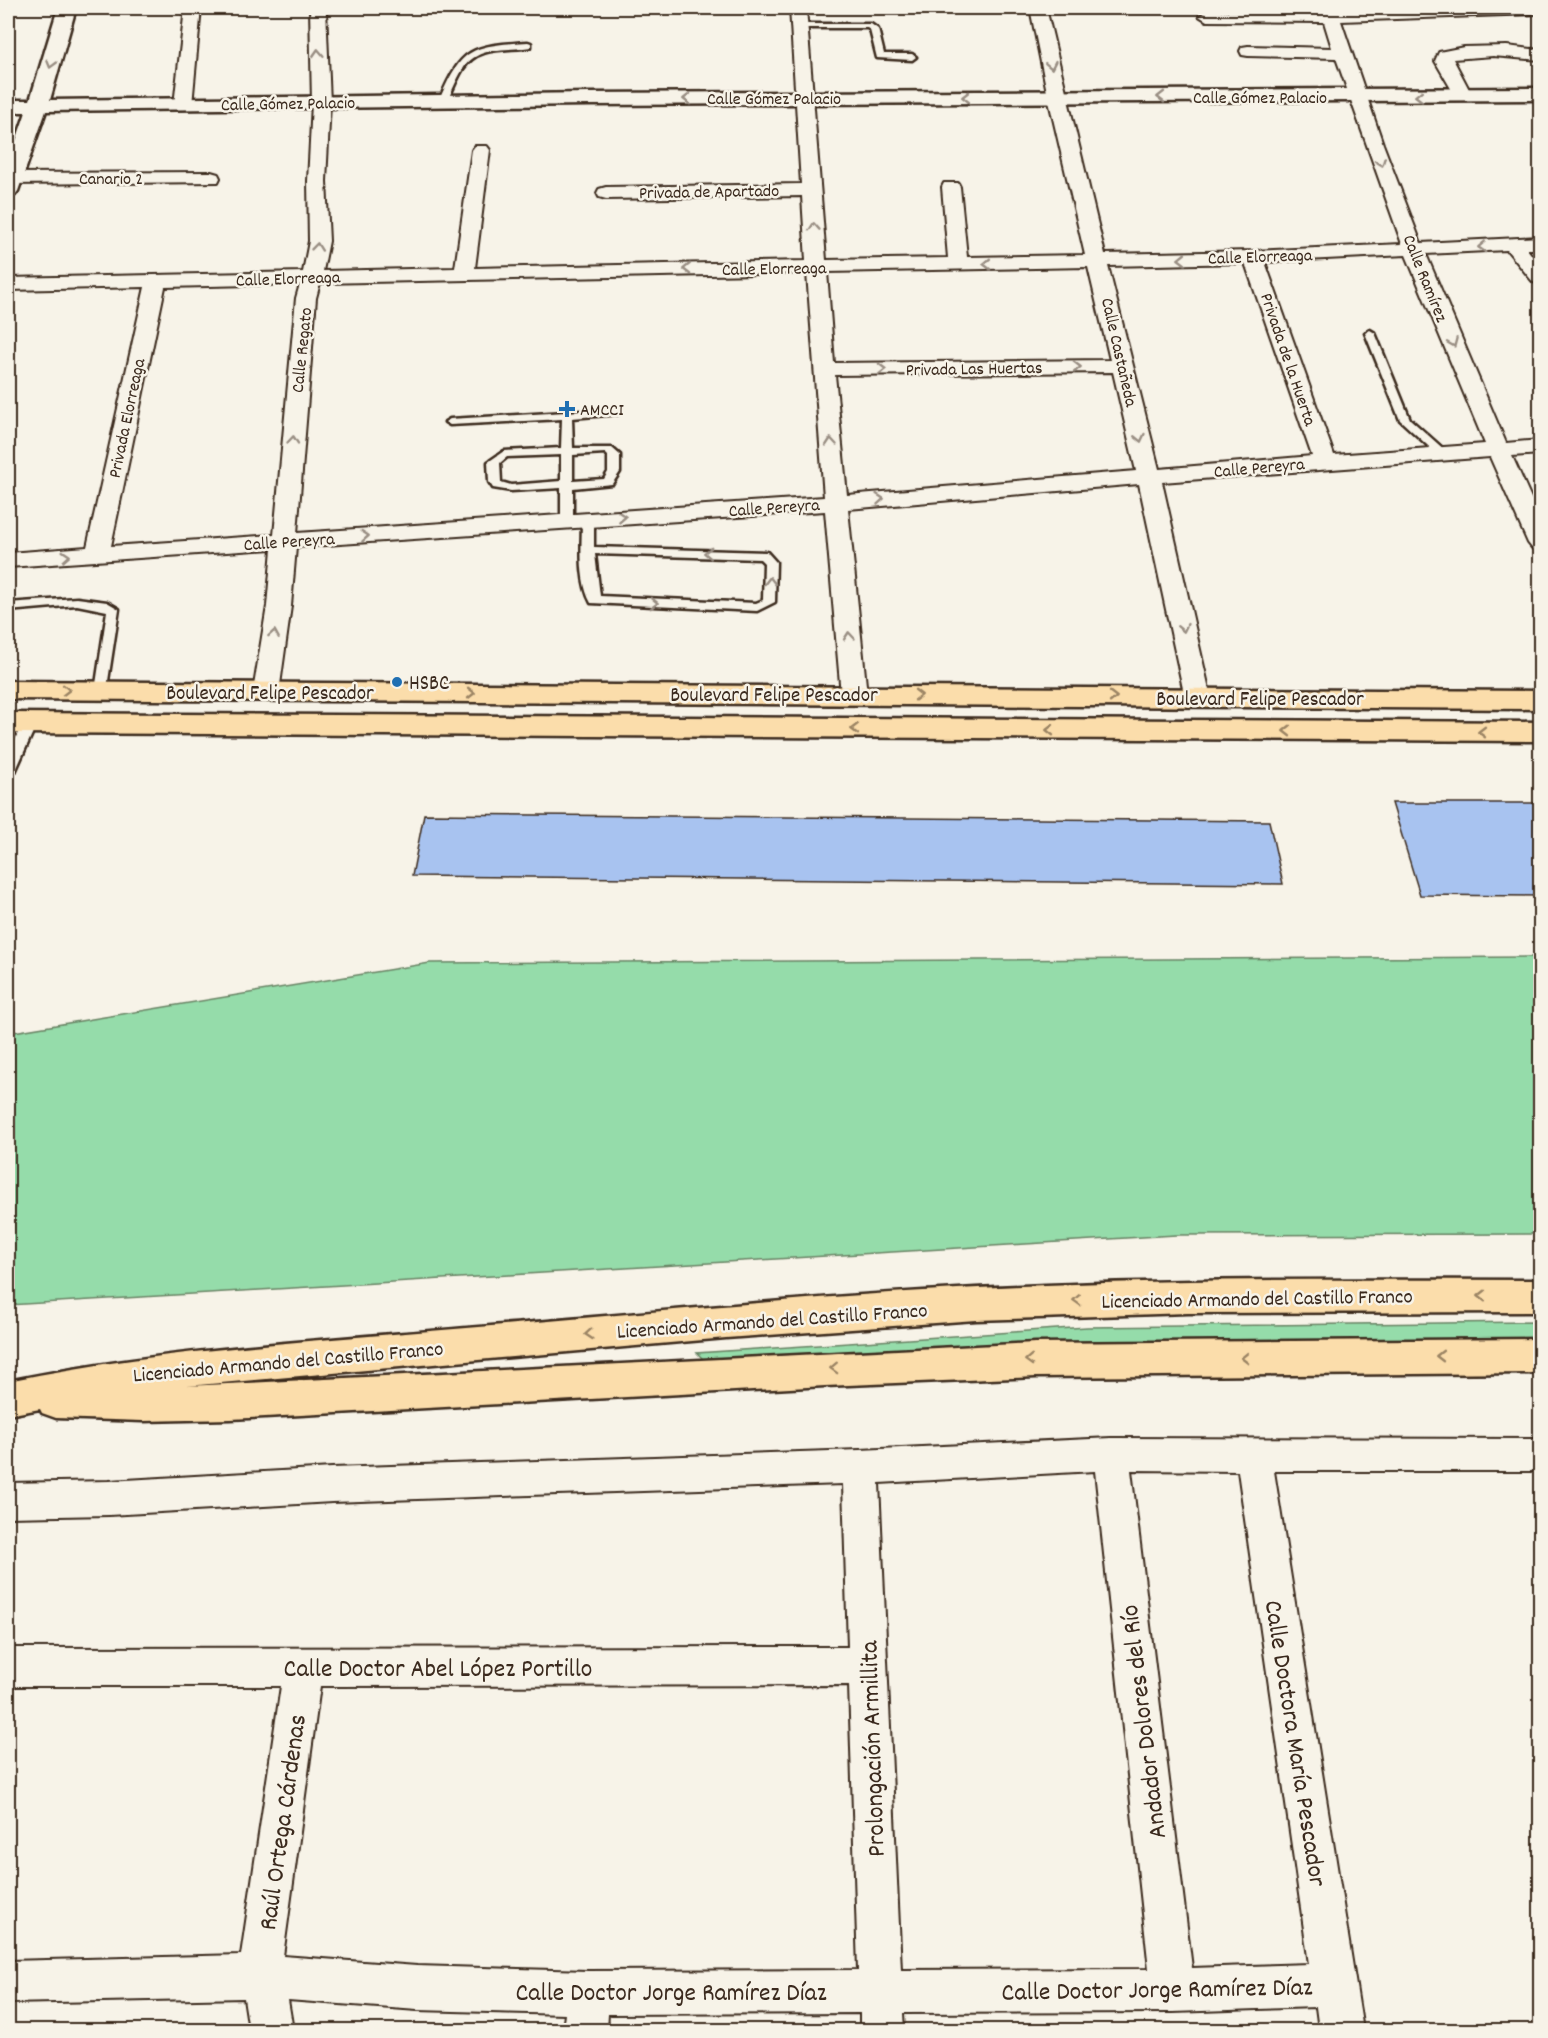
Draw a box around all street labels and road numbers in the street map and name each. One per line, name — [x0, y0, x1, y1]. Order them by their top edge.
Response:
street label: Calle Gómez Palacio — [1193, 87, 1327, 112]
street label: Calle Gómez Palacio — [707, 88, 841, 113]
street label: Calle Gómez Palacio — [221, 92, 355, 119]
street label: Canario 2 — [79, 168, 143, 193]
street label: Privada de Apartado — [639, 180, 779, 207]
street label: Calle Ramírez — [1395, 231, 1453, 327]
street label: Calle Elorreaga — [1207, 244, 1313, 273]
street label: Calle Elorreaga — [722, 257, 827, 284]
street label: Calle Elorreaga — [235, 266, 341, 295]
street label: Privada de la Huerta — [1252, 290, 1321, 430]
street label: Calle Castañeda — [1093, 296, 1142, 410]
street label: Calle Regato — [287, 306, 320, 394]
street label: Privada Elorreaga — [104, 356, 153, 481]
street label: Privada Las Huertas — [905, 357, 1043, 384]
street label: Calle Pereyra — [1213, 453, 1306, 486]
street label: Calle Pereyra — [728, 494, 821, 525]
street label: Calle Pereyra — [243, 528, 336, 559]
street label: Boulevard Felipe Pescador — [166, 680, 374, 710]
street label: Boulevard Felipe Pescador — [670, 682, 878, 712]
street label: Boulevard Felipe Pescador — [1156, 686, 1364, 716]
street label: Licenciado Armando del Castillo Franco — [1101, 1283, 1413, 1319]
street label: Licenciado Armando del Castillo Franco — [616, 1297, 929, 1349]
street label: Licenciado Armando del Castillo Franco — [132, 1335, 445, 1393]
street label: Calle Doctora María Pescador — [1253, 1598, 1335, 1890]
street label: Andador Dolores del Río — [1113, 1602, 1178, 1841]
street label: Prolongación Armillita — [852, 1639, 897, 1858]
street label: Calle Doctor Abel López Portillo — [284, 1652, 592, 1689]
street label: Raúl Ortega Cárdenas — [251, 1712, 318, 1933]
street label: Calle Doctor Jorge Ramírez Díaz — [1001, 1970, 1313, 2013]
street label: Calle Doctor Jorge Ramírez Díaz — [515, 1976, 827, 2013]

